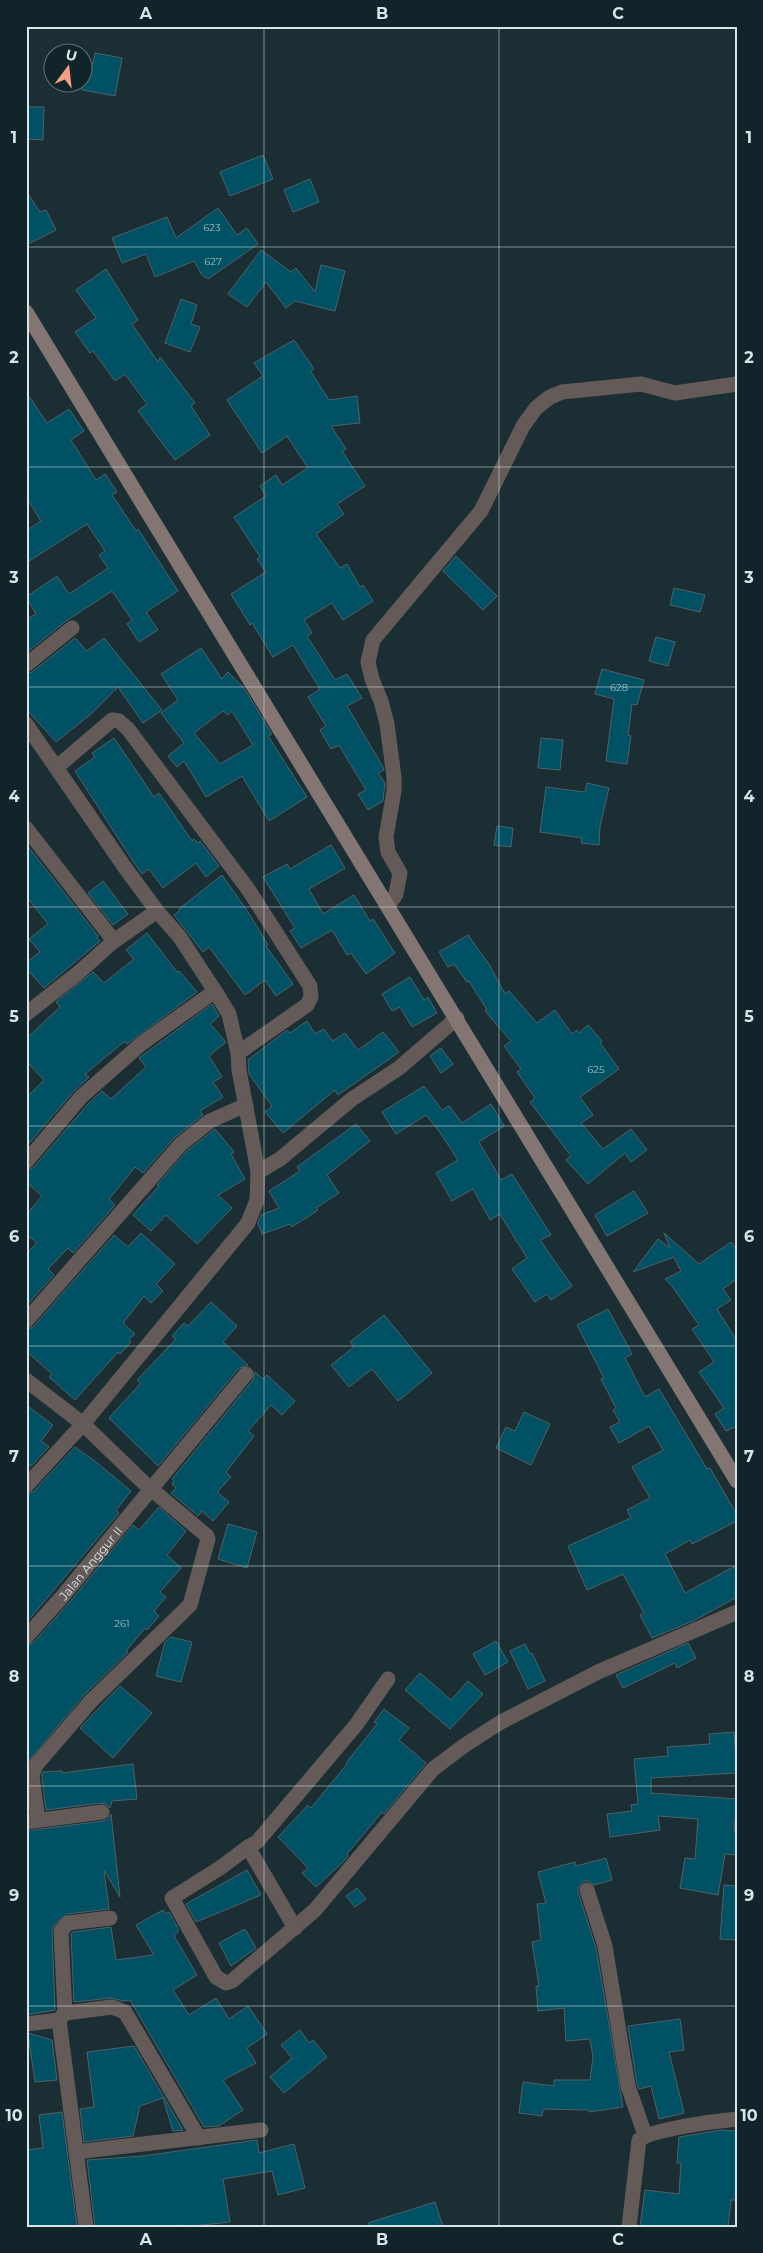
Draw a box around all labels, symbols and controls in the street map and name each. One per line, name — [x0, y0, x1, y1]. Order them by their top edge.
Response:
text: A — [139, 4, 153, 23]
text: B — [376, 4, 388, 23]
text: C — [612, 4, 624, 23]
north arrow — [42, 42, 92, 92]
text: U — [64, 45, 79, 66]
text: 1 — [11, 128, 17, 147]
text: 1 — [746, 128, 752, 147]
house number: 623 — [203, 221, 221, 234]
house number: 627 — [204, 255, 222, 268]
text: 2 — [9, 348, 19, 367]
text: 2 — [744, 348, 754, 367]
text: 3 — [8, 568, 19, 587]
text: 3 — [743, 568, 754, 587]
house number: 628 — [610, 681, 628, 694]
text: 4 — [8, 787, 20, 806]
text: 4 — [743, 787, 755, 806]
text: 5 — [9, 1007, 19, 1026]
text: 5 — [744, 1007, 754, 1026]
house number: 625 — [587, 1063, 605, 1076]
text: 6 — [9, 1227, 19, 1246]
text: 6 — [744, 1227, 754, 1246]
text: 7 — [9, 1447, 19, 1466]
text: 7 — [744, 1447, 754, 1466]
street label: Jalan Anggur II — [55, 1523, 125, 1604]
house number: 261 — [114, 1617, 130, 1630]
text: 8 — [9, 1667, 19, 1686]
text: 8 — [744, 1667, 754, 1686]
text: 9 — [9, 1886, 19, 1905]
text: 9 — [744, 1886, 754, 1905]
text: 10 — [5, 2106, 23, 2125]
text: 10 — [740, 2106, 758, 2125]
text: A — [139, 2230, 153, 2249]
text: B — [376, 2230, 388, 2249]
text: C — [612, 2230, 624, 2249]

